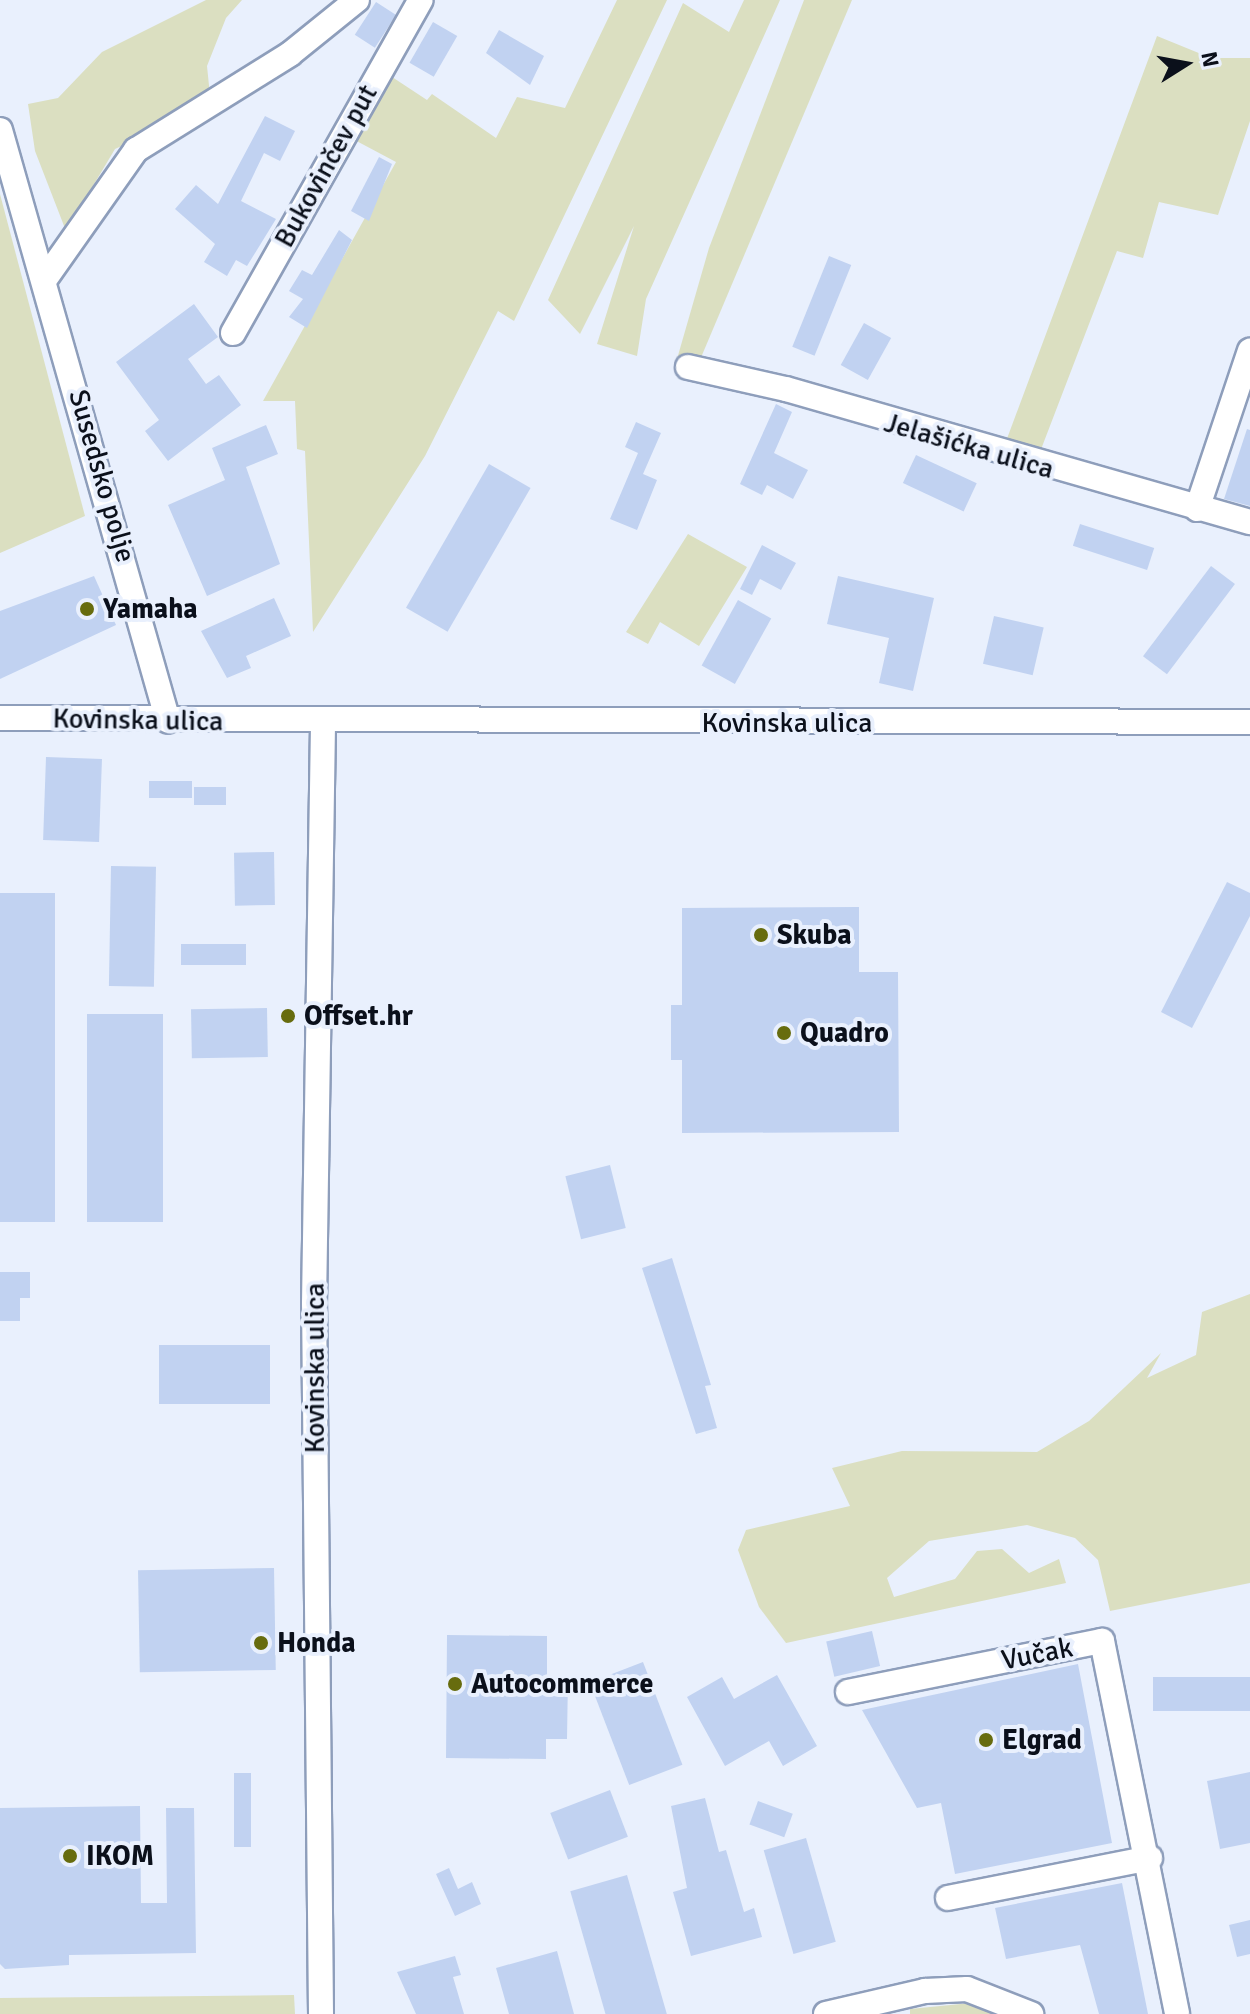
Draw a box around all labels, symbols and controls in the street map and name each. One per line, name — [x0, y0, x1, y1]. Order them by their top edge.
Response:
north arrow — [1146, 24, 1226, 104]
text: N — [1195, 49, 1225, 69]
street label: Bukovinčev put — [267, 79, 385, 253]
street label: Susedsko polje — [61, 386, 143, 566]
street label: Jelašićka ulica — [880, 406, 1058, 486]
place label: Yamaha — [103, 592, 198, 626]
marker: Yamaha — [78, 600, 96, 618]
street label: Kovinska ulica — [52, 702, 224, 738]
street label: Kovinska ulica — [702, 706, 872, 740]
place label: Skuba — [777, 918, 852, 952]
marker: Skuba — [752, 926, 770, 944]
place label: Offset.hr — [304, 999, 413, 1033]
marker: Offset.hr — [279, 1007, 297, 1025]
place label: Quadro — [800, 1016, 889, 1050]
marker: Quadro — [775, 1024, 793, 1042]
street label: Kovinska ulica — [298, 1283, 332, 1453]
place label: Honda — [277, 1626, 356, 1660]
street label: Vučak — [999, 1631, 1075, 1677]
marker: Honda — [252, 1634, 270, 1652]
place label: Autocommerce — [471, 1667, 653, 1701]
marker: Autocommerce — [446, 1675, 464, 1693]
place label: Elgrad — [1002, 1723, 1082, 1757]
marker: Elgrad — [977, 1731, 995, 1749]
place label: IKOM — [86, 1839, 154, 1873]
marker: IKOM — [61, 1847, 79, 1865]

